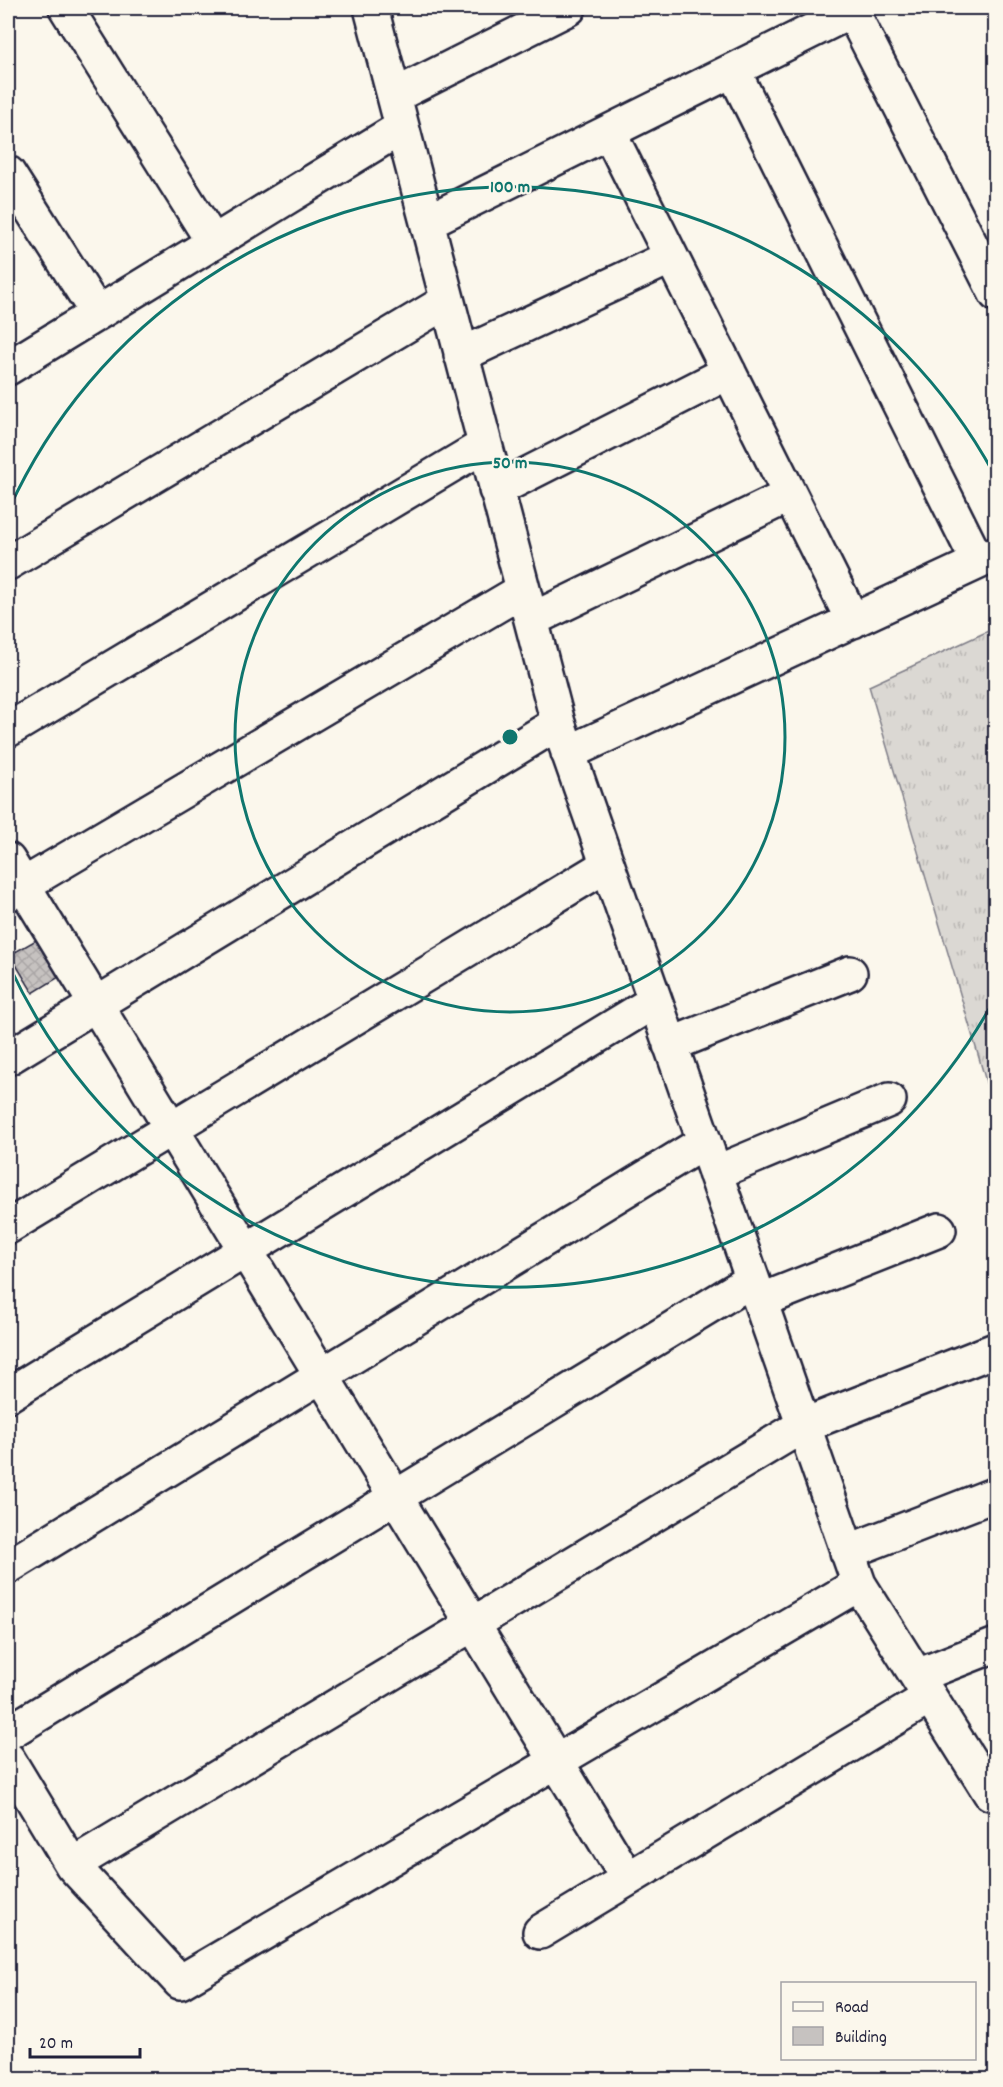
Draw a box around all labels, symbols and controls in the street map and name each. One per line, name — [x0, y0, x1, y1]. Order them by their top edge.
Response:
text: 100 m — [490, 176, 530, 201]
text: 50 m — [493, 452, 527, 477]
centre of rings — [500, 727, 520, 747]
legend — [781, 1982, 976, 2060]
text: Road — [835, 1996, 869, 2021]
scale bar — [30, 2021, 140, 2059]
text: Building — [835, 2026, 887, 2051]
text: 20 m — [39, 2032, 73, 2057]

